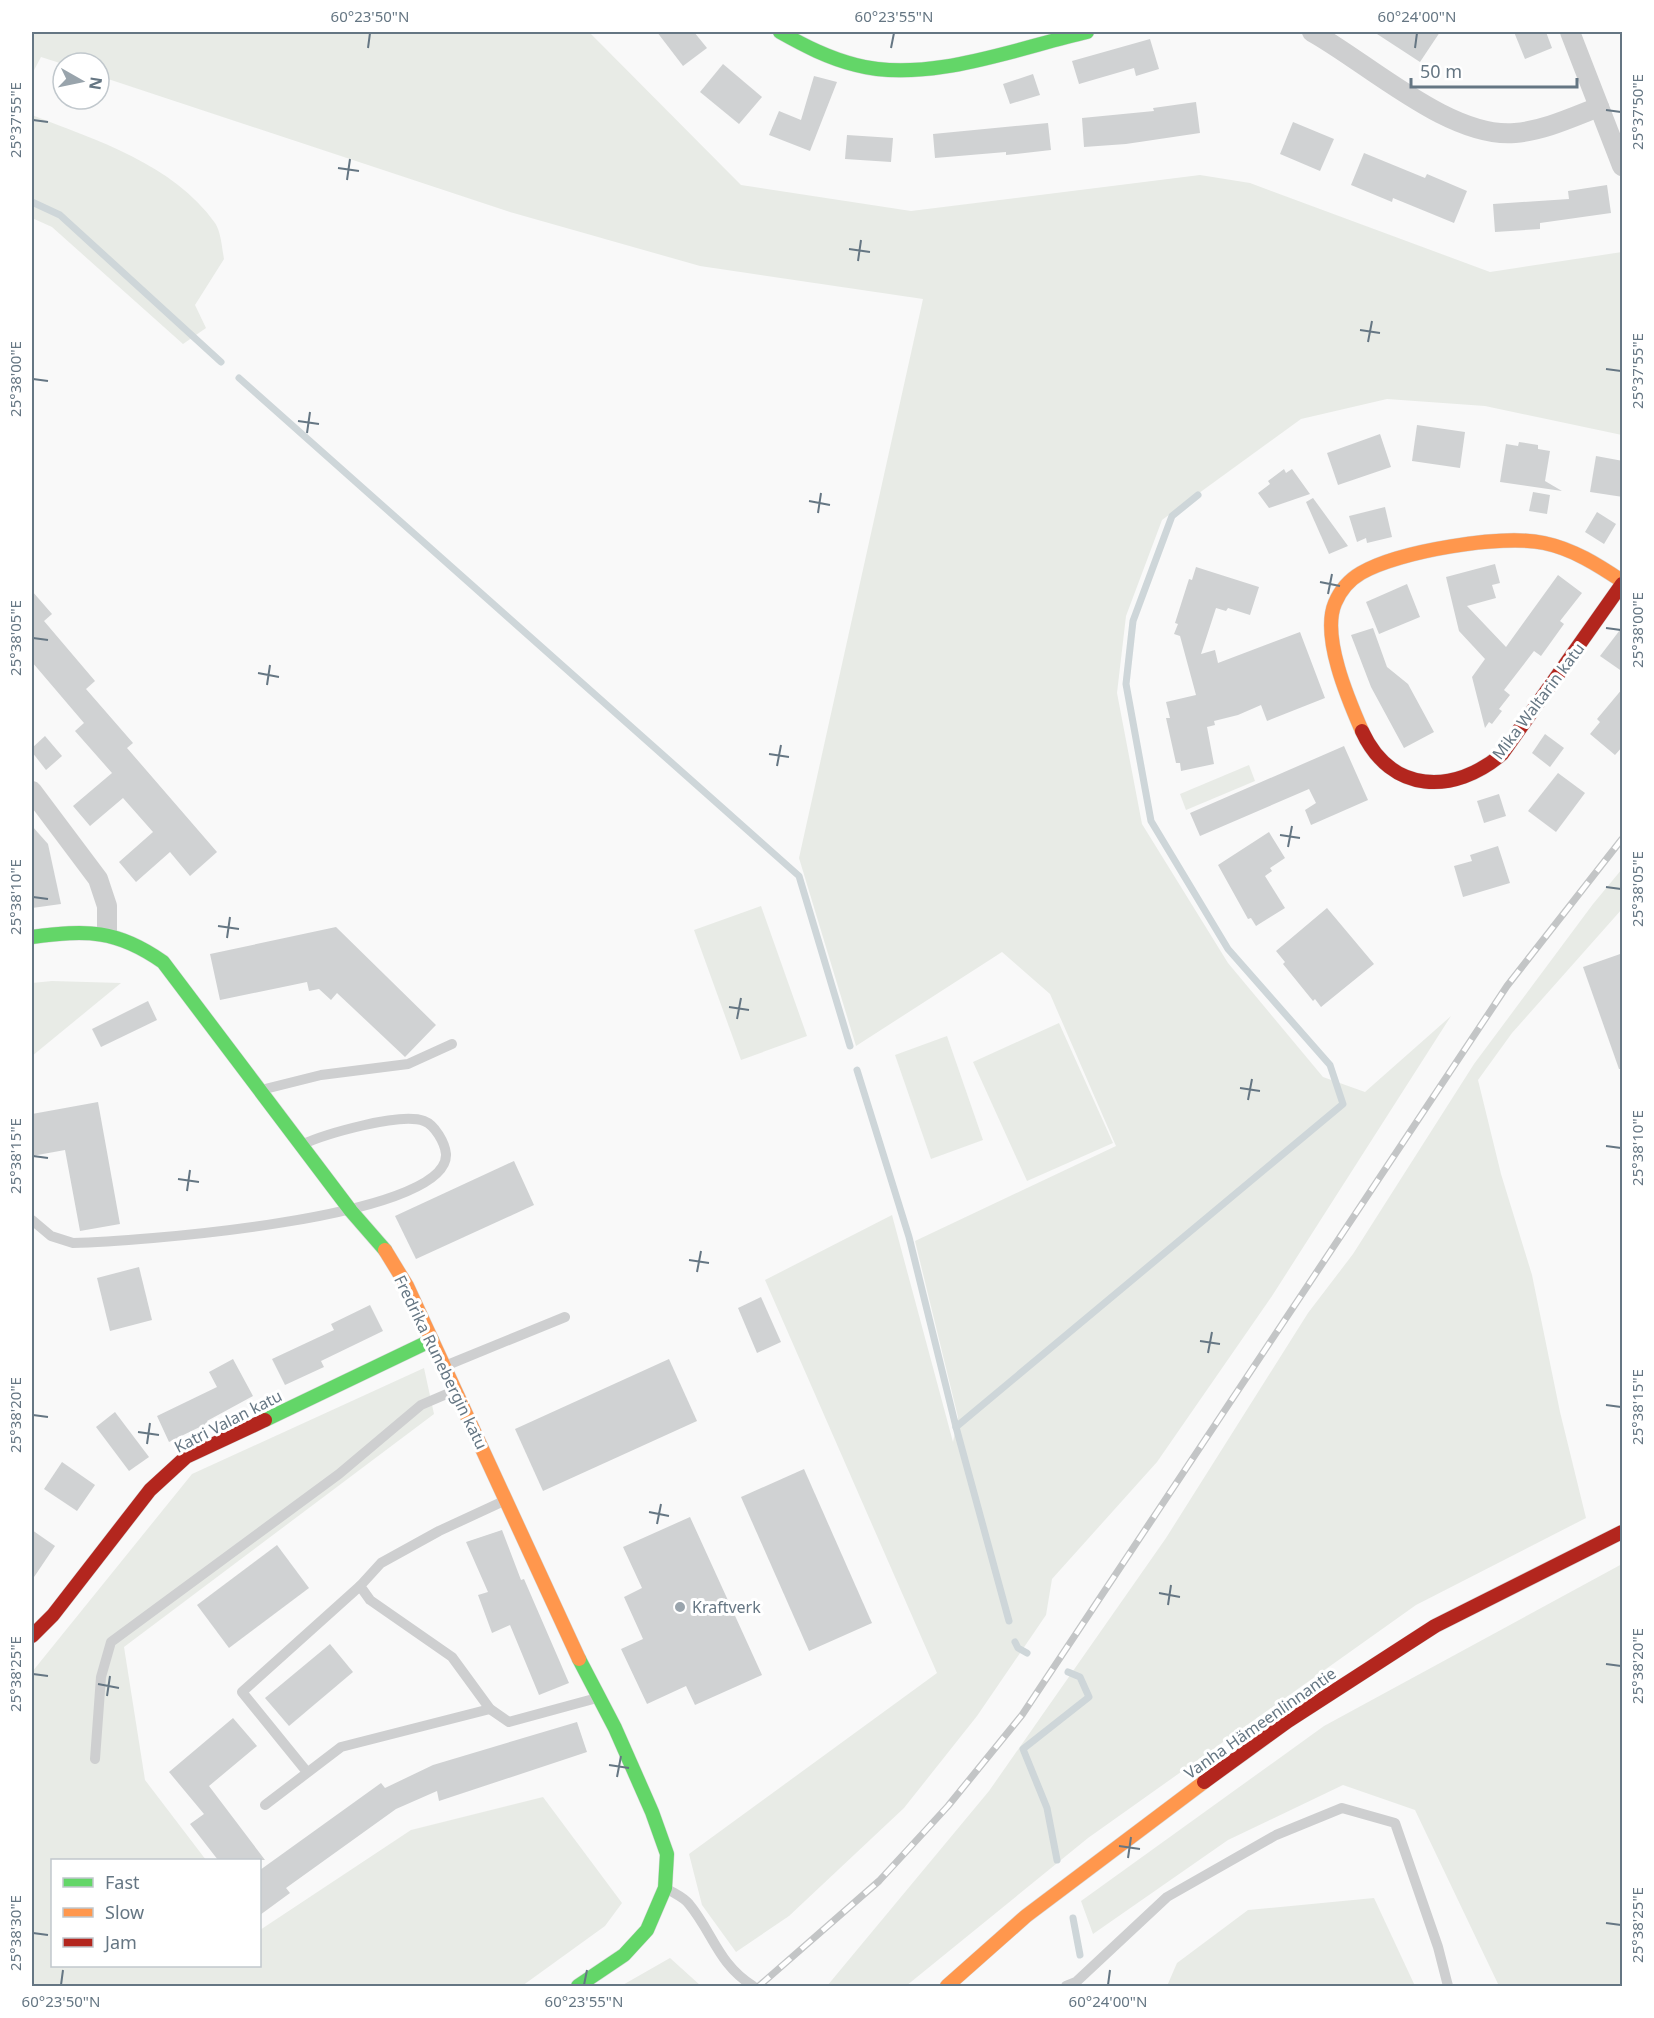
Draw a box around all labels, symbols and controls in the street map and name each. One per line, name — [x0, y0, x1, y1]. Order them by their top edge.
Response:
text: 60°23'50"N — [331, 6, 409, 26]
text: 60°23'55"N — [855, 6, 933, 26]
text: 60°24'00"N — [1378, 6, 1456, 26]
north arrow — [51, 51, 111, 111]
scale bar — [1411, 51, 1578, 89]
text: 50 m — [1420, 59, 1462, 83]
text: 25°37'50"E — [1627, 74, 1647, 150]
text: N — [84, 75, 108, 91]
text: 25°37'55"E — [5, 82, 25, 158]
text: 25°37'55"E — [1627, 333, 1647, 409]
text: 25°38'00"E — [5, 341, 25, 417]
text: 25°38'00"E — [1627, 592, 1647, 668]
text: 25°38'05"E — [5, 600, 25, 676]
street label: Mika Waltarin katu — [1487, 638, 1589, 764]
text: 25°38'05"E — [1627, 851, 1647, 927]
text: 25°38'10"E — [5, 859, 25, 935]
text: 25°38'10"E — [1627, 1110, 1647, 1186]
text: 25°38'15"E — [5, 1118, 25, 1194]
street label: Fredrika Runebergin katu — [389, 1271, 493, 1453]
text: 25°38'15"E — [1627, 1369, 1647, 1445]
text: 25°38'20"E — [5, 1377, 25, 1453]
street label: Katri Valan katu — [170, 1384, 286, 1458]
place label: Kraftverk — [692, 1596, 761, 1618]
marker: Kraftverk — [673, 1600, 687, 1614]
text: 25°38'20"E — [1627, 1628, 1647, 1704]
text: 25°38'25"E — [5, 1636, 25, 1712]
street label: Vanha Hämeenlinnantie — [1180, 1662, 1340, 1784]
legend — [51, 1859, 261, 1967]
text: Fast — [105, 1870, 140, 1894]
text: 25°38'25"E — [1627, 1887, 1647, 1963]
text: 25°38'30"E — [5, 1895, 25, 1971]
text: Slow — [105, 1900, 144, 1924]
text: Jam — [103, 1930, 137, 1954]
text: 60°23'50"N — [22, 1991, 100, 2011]
text: 60°23'55"N — [545, 1991, 623, 2011]
text: 60°24'00"N — [1069, 1991, 1147, 2011]

